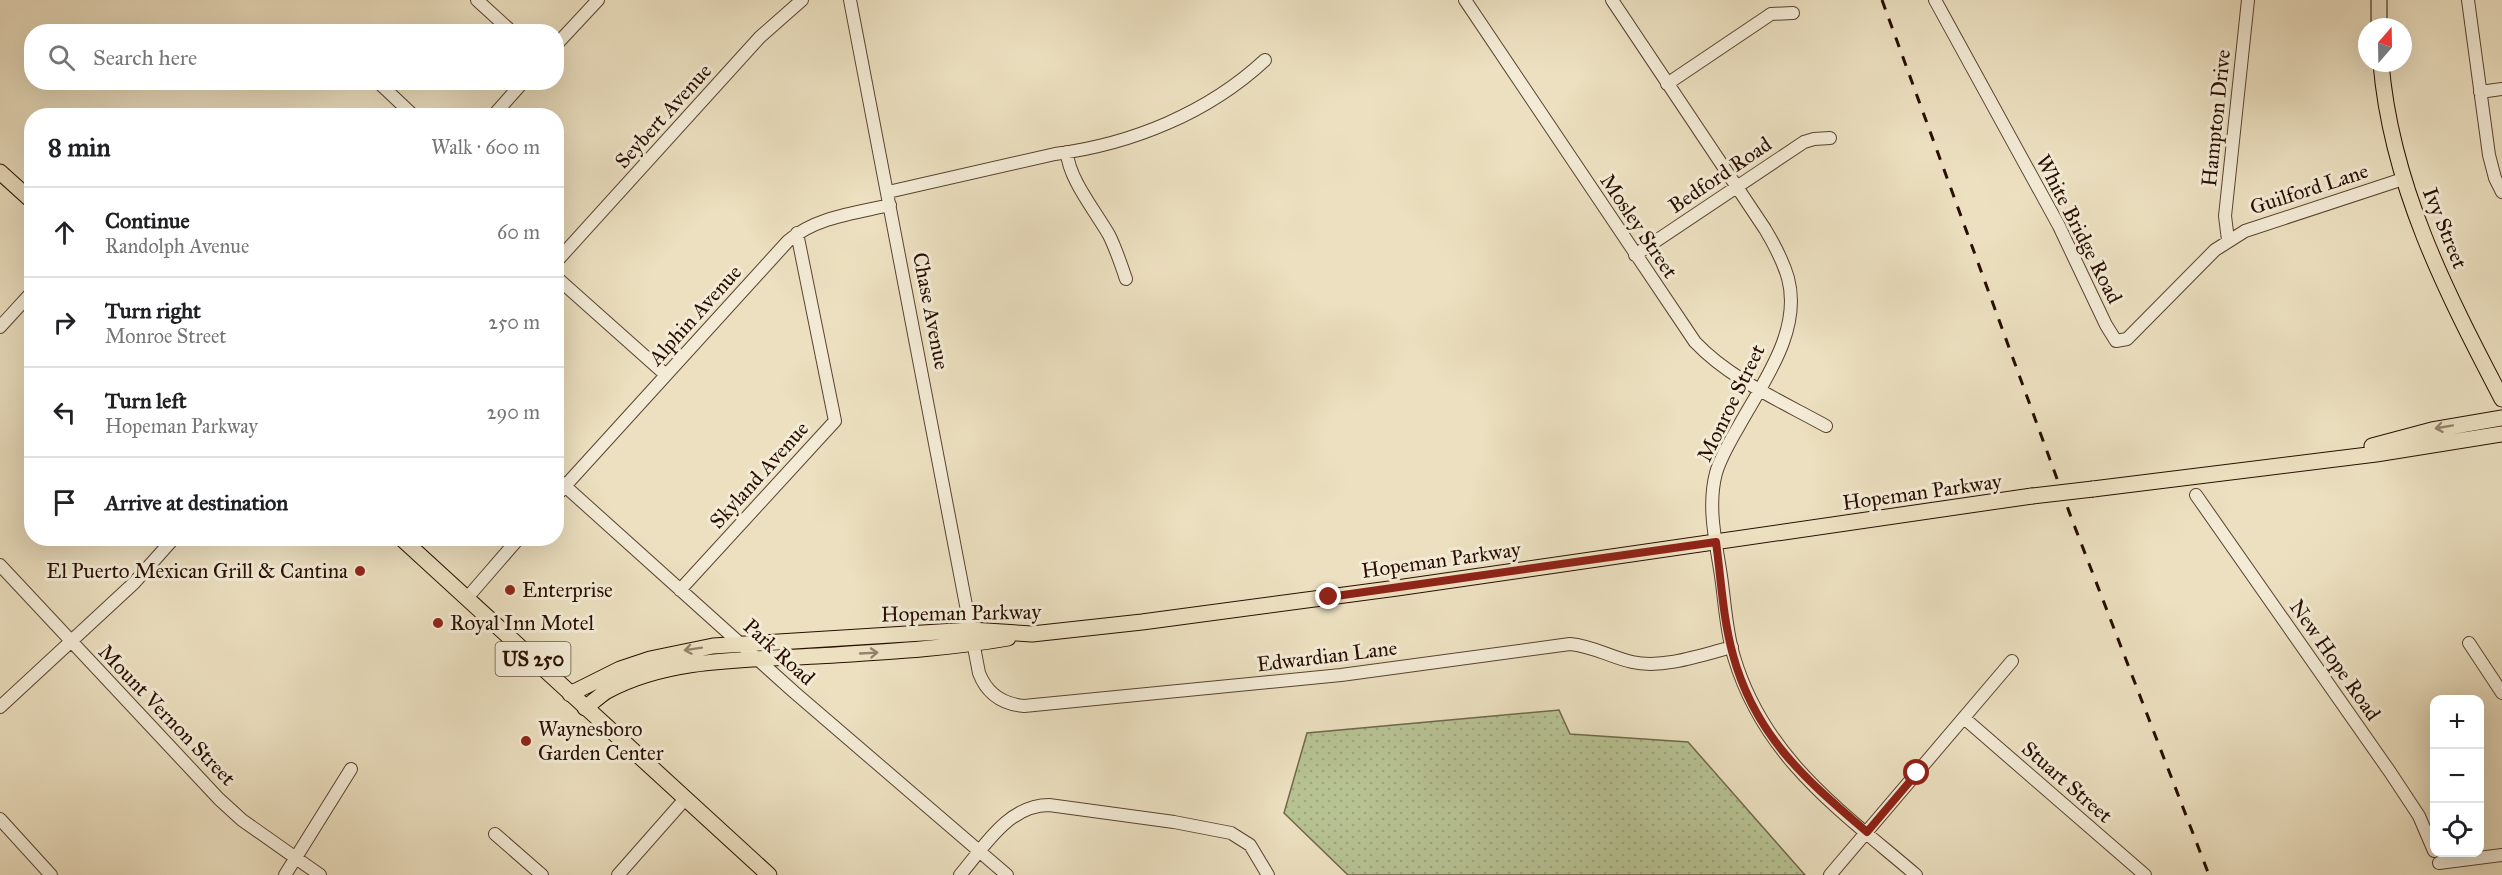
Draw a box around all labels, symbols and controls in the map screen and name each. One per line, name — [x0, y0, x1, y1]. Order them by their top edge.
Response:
north arrow — [2358, 18, 2412, 72]
search box — [24, 24, 564, 90]
icon: search — [45, 41, 78, 74]
text: Search here — [93, 44, 197, 71]
street label: Hampton Drive — [2196, 48, 2236, 188]
street label: Seybert Avenue — [609, 58, 717, 174]
text: 8 min — [48, 131, 111, 163]
street label: Bedford Road — [1664, 131, 1777, 219]
text: Walk · 600 m — [431, 135, 540, 159]
street label: White Bridge Road — [2030, 150, 2128, 308]
street label: Guilford Lane — [2247, 158, 2372, 220]
street label: Mosley Street — [1595, 169, 1684, 284]
street label: Ivy Street — [2417, 184, 2473, 273]
text: Continue — [105, 207, 190, 234]
icon: ahead — [48, 216, 81, 249]
text: 60 m — [497, 220, 540, 244]
text: Randolph Avenue — [105, 234, 249, 258]
street label: Chase Avenue — [907, 250, 955, 372]
street label: Alphin Avenue — [642, 259, 747, 371]
text: Turn right — [105, 297, 201, 324]
icon: right — [48, 306, 81, 339]
text: 250 m — [488, 310, 540, 334]
text: Monroe Street — [105, 324, 226, 348]
street label: Monroe Street — [1691, 340, 1771, 466]
text: Turn left — [105, 387, 187, 414]
icon: left — [48, 396, 81, 429]
text: 290 m — [487, 400, 540, 424]
text: Hopeman Parkway — [105, 414, 258, 438]
street label: Skyland Avenue — [704, 416, 814, 534]
one-way arrow — [2435, 422, 2455, 433]
street label: Hopeman Parkway — [1841, 468, 2004, 516]
icon: arrive — [48, 486, 81, 519]
text: Arrive at destination — [105, 489, 288, 516]
street label: Hopeman Parkway — [1360, 536, 1523, 584]
place label: El Puerto Mexican Grill & Cantina — [46, 558, 348, 584]
marker: El Puerto Mexican Grill & Cantina — [353, 564, 367, 578]
place label: Enterprise — [522, 577, 613, 603]
marker: Enterprise — [503, 583, 517, 597]
route end — [1315, 583, 1341, 609]
street label: New Hope Road — [2284, 595, 2387, 726]
street label: Hopeman Parkway — [881, 599, 1043, 627]
place label: Royal Inn Motel — [450, 610, 595, 636]
street label: Park Road — [738, 613, 820, 691]
marker: Royal Inn Motel — [431, 616, 445, 630]
street label: Edwardian Lane — [1255, 634, 1399, 678]
street label: Mount Vernon Street — [93, 639, 242, 791]
road number: US 250 — [496, 642, 570, 676]
one-way arrow — [684, 644, 704, 655]
one-way arrow — [859, 647, 879, 658]
map controls — [2430, 695, 2484, 857]
button: + — [2430, 695, 2484, 749]
place label: Waynesboro Garden Center — [538, 716, 664, 766]
marker: Waynesboro Garden Center — [519, 734, 533, 748]
street label: Stuart Street — [2016, 736, 2118, 829]
button: − — [2430, 749, 2484, 803]
route start — [1903, 759, 1929, 785]
button: locate — [2430, 803, 2484, 857]

